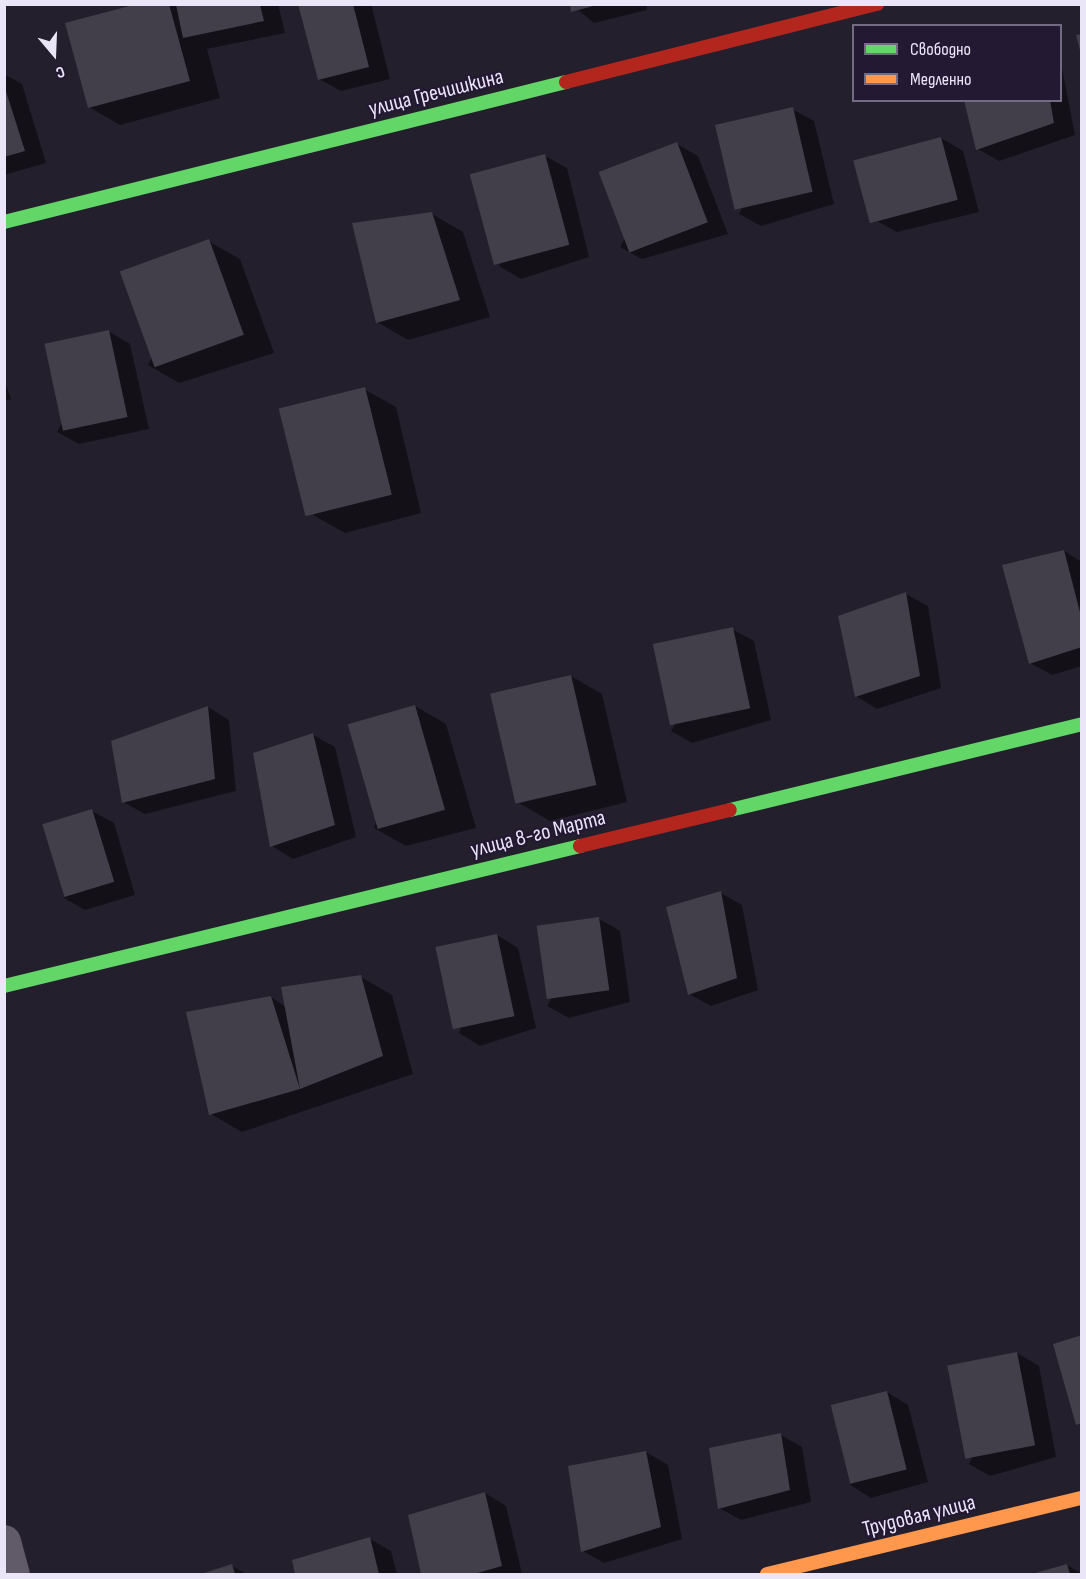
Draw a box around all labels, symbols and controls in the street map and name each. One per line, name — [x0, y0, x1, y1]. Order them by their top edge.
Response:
north arrow — [24, 24, 84, 84]
legend — [852, 24, 1062, 102]
text: Свободно — [910, 39, 971, 60]
text: С — [53, 61, 67, 82]
street label: улица Гречишкина — [366, 64, 506, 122]
text: Медленно — [910, 69, 972, 90]
street label: улица 8-го Марта — [468, 804, 608, 864]
street label: Трудовая улица — [860, 1489, 978, 1543]

